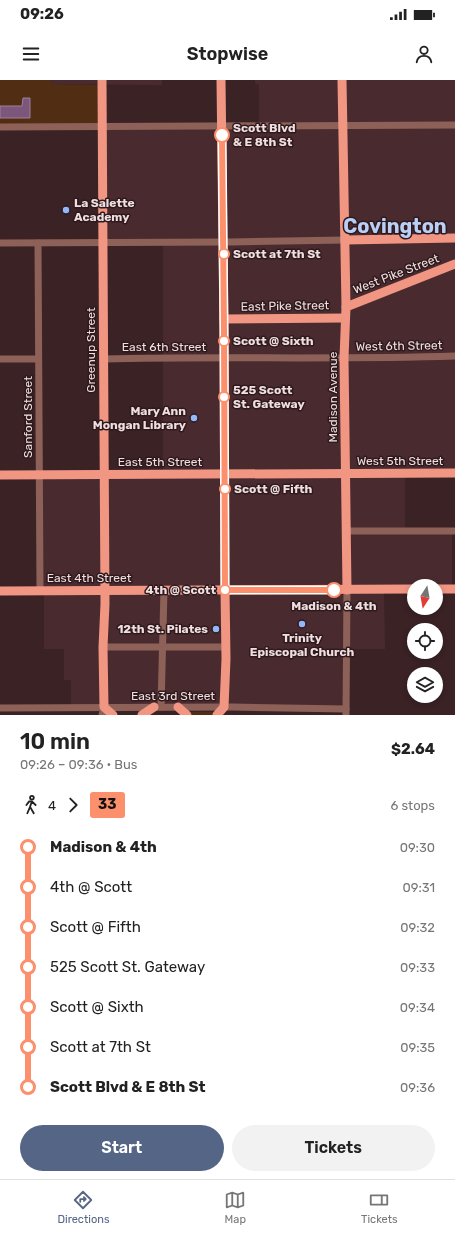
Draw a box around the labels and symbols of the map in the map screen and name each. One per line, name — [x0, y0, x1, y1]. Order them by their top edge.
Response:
place label: Scott Blvd & E 8th St — [233, 121, 295, 149]
marker: Scott Blvd & E 8th St — [214, 127, 230, 143]
place label: La Salette Academy — [74, 196, 135, 224]
marker: La Salette Academy — [61, 205, 71, 215]
district label: Covington — [343, 214, 447, 238]
place label: Scott at 7th St — [233, 247, 321, 261]
marker: Scott at 7th St — [218, 248, 230, 260]
street label: West Pike Street — [351, 251, 441, 297]
street label: East Pike Street — [241, 298, 330, 314]
street label: Greenup Street — [84, 307, 98, 393]
place label: Scott @ Sixth — [233, 334, 314, 348]
marker: Scott @ Sixth — [218, 335, 230, 347]
street label: West 6th Street — [356, 338, 443, 354]
street label: East 6th Street — [122, 340, 207, 354]
street label: Madison Avenue — [326, 351, 340, 443]
street label: Sanford Street — [21, 376, 35, 458]
place label: 525 Scott St. Gateway — [233, 383, 305, 411]
marker: 525 Scott St. Gateway — [218, 391, 230, 403]
place label: Mary Ann Mongan Library — [93, 404, 186, 432]
marker: Mary Ann Mongan Library — [189, 413, 199, 423]
street label: West 5th Street — [357, 454, 444, 468]
street label: East 5th Street — [118, 455, 203, 469]
place label: Scott @ Fifth — [234, 482, 313, 496]
marker: Scott @ Fifth — [219, 483, 231, 495]
street label: East 4th Street — [47, 571, 132, 585]
north arrow — [407, 579, 443, 615]
marker: Madison & 4th — [326, 582, 342, 598]
place label: 4th @ Scott — [146, 583, 216, 597]
marker: 4th @ Scott — [219, 584, 231, 596]
place label: Madison & 4th — [291, 599, 377, 613]
marker: Trinity Episcopal Church — [297, 619, 307, 629]
place label: 12th St. Pilates — [117, 622, 208, 636]
marker: 12th St. Pilates — [211, 624, 221, 634]
place label: Trinity Episcopal Church — [250, 631, 354, 659]
street label: East 3rd Street — [131, 689, 215, 703]

